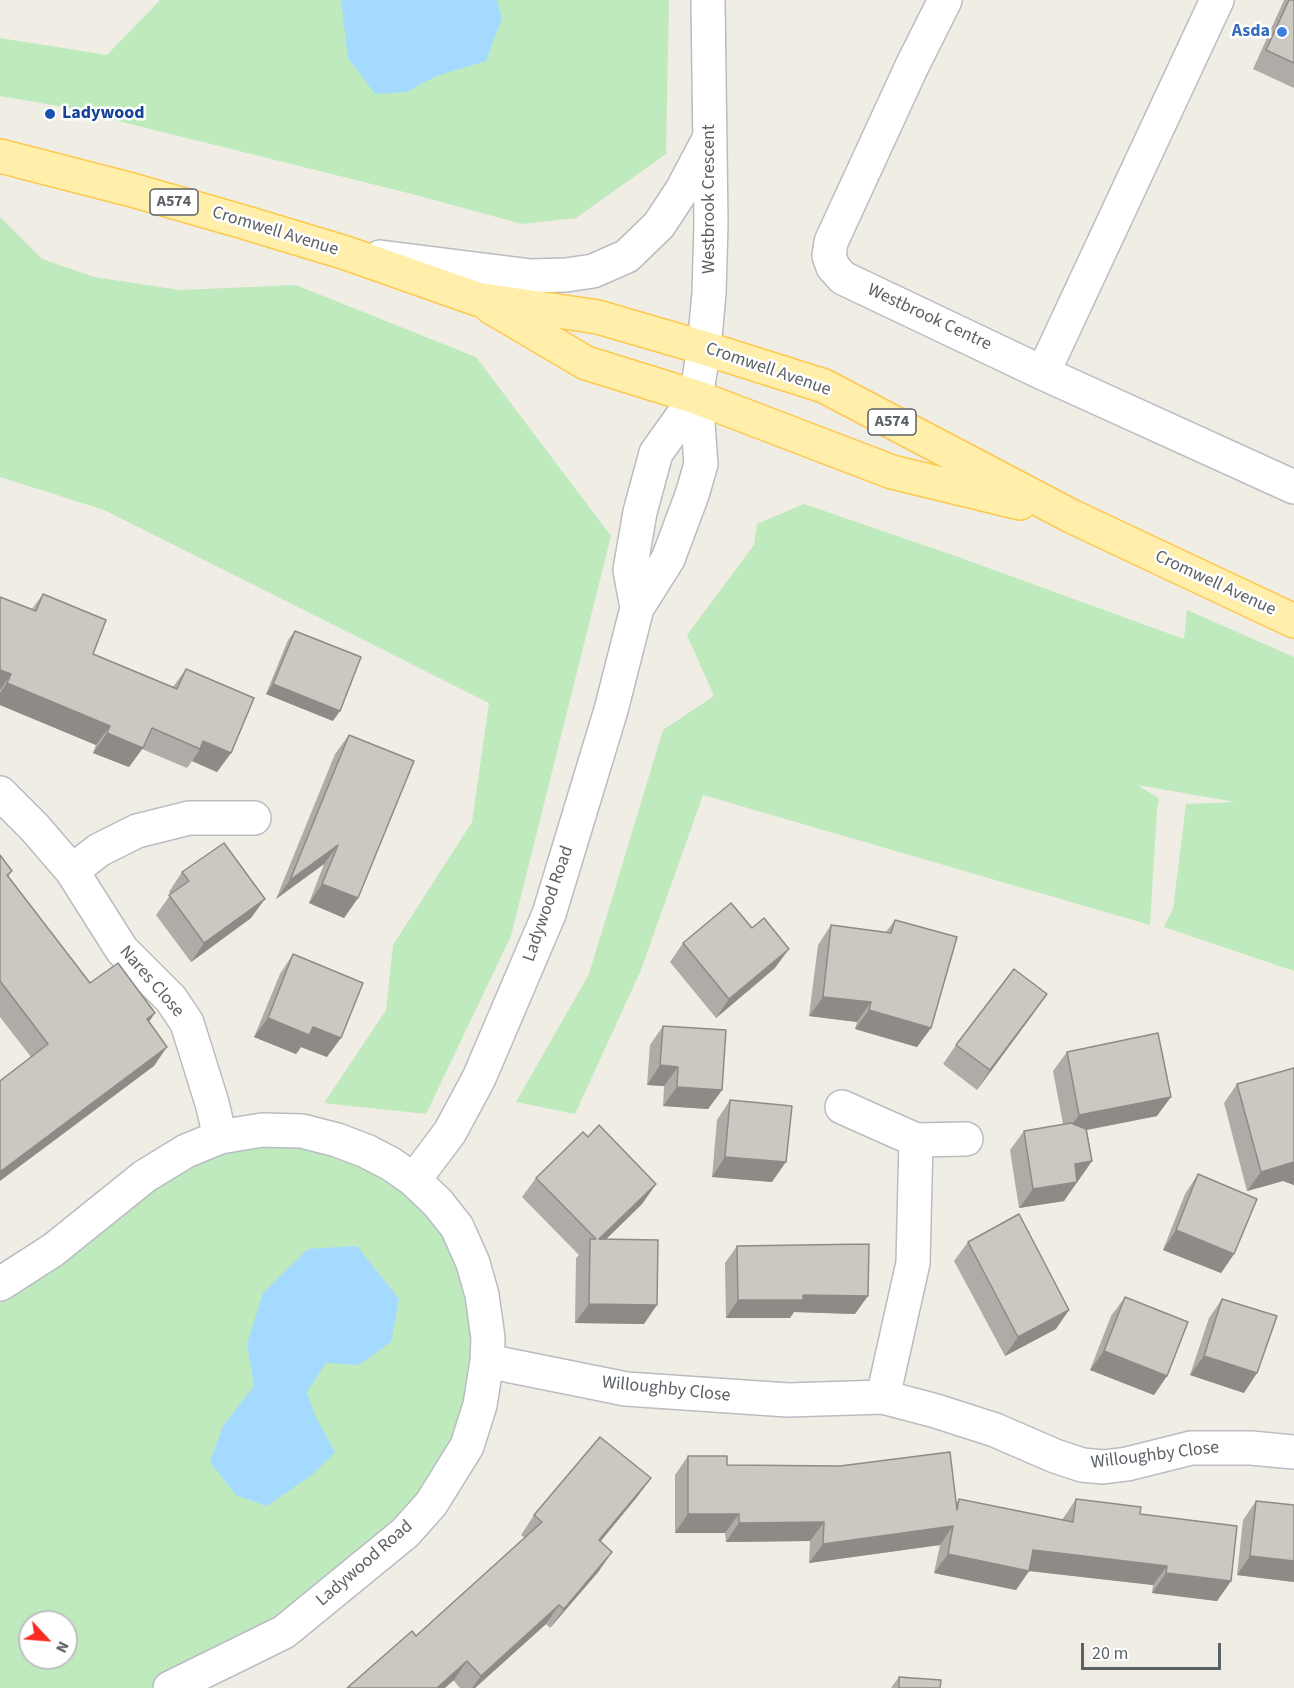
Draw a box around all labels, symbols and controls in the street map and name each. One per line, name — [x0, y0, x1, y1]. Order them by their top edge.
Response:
place label: Asda — [1232, 21, 1270, 43]
marker: Asda — [1275, 25, 1289, 39]
place label: Ladywood — [62, 103, 145, 125]
marker: Ladywood — [43, 107, 57, 121]
street label: Westbrook Crescent — [699, 124, 721, 274]
road number: A574 — [150, 189, 198, 215]
street label: Cromwell Avenue — [209, 203, 341, 261]
street label: Westbrook Centre — [863, 280, 995, 356]
street label: Cromwell Avenue — [703, 338, 833, 402]
road number: A574 — [868, 409, 916, 435]
street label: Cromwell Avenue — [1151, 547, 1279, 621]
street label: Ladywood Road — [519, 843, 579, 965]
street label: Nares Close — [114, 942, 188, 1022]
street label: Willoughby Close — [601, 1373, 731, 1407]
street label: Willoughby Close — [1090, 1437, 1220, 1475]
street label: Ladywood Road — [312, 1516, 418, 1612]
north arrow — [18, 1610, 78, 1670]
scale bar — [1084, 1631, 1224, 1669]
text: N — [50, 1637, 75, 1657]
text: 20 m — [1092, 1641, 1128, 1666]

